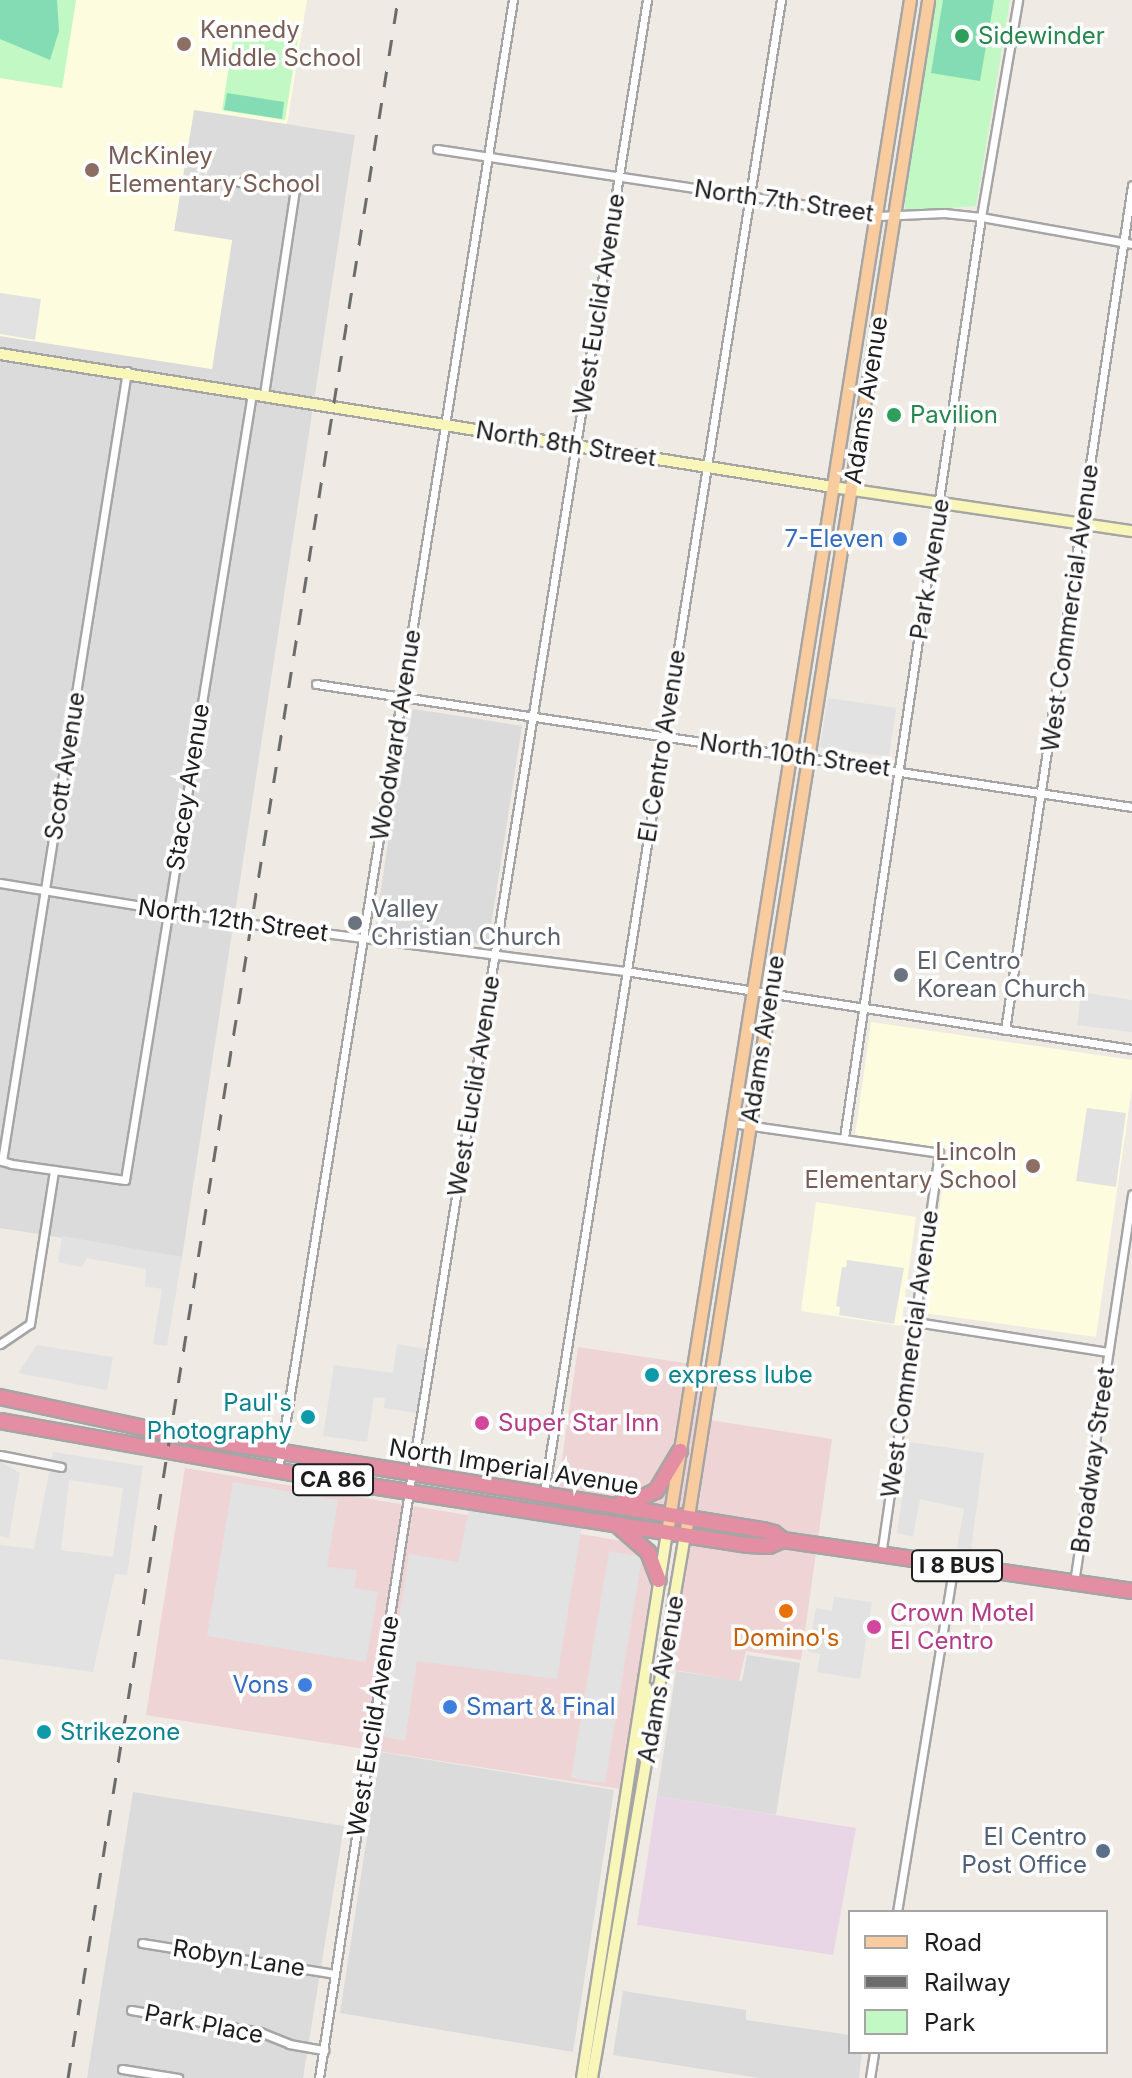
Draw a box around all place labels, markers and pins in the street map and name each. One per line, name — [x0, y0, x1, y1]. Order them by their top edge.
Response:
place label: Kennedy Middle School — [200, 16, 361, 72]
place label: Sidewinder — [978, 22, 1105, 50]
marker: Sidewinder — [953, 27, 971, 45]
marker: Kennedy Middle School — [175, 35, 193, 53]
place label: McKinley Elementary School — [108, 142, 320, 198]
marker: McKinley Elementary School — [83, 161, 101, 179]
place label: Pavilion — [910, 401, 998, 429]
marker: Pavilion — [885, 406, 903, 424]
place label: 7-Eleven — [784, 525, 884, 553]
marker: 7-Eleven — [891, 530, 909, 548]
place label: Valley Christian Church — [371, 895, 561, 951]
marker: Valley Christian Church — [346, 914, 364, 932]
place label: El Centro Korean Church — [917, 947, 1086, 1003]
marker: El Centro Korean Church — [892, 966, 910, 984]
place label: Lincoln Elementary School — [805, 1138, 1017, 1194]
marker: Lincoln Elementary School — [1024, 1157, 1042, 1175]
place label: express lube — [668, 1361, 813, 1389]
marker: express lube — [643, 1366, 661, 1384]
place label: Paul's Photography — [147, 1389, 292, 1445]
marker: Paul's Photography — [299, 1408, 317, 1426]
place label: Super Star Inn — [498, 1409, 659, 1437]
marker: Super Star Inn — [473, 1414, 491, 1432]
place label: Crown Motel El Centro — [890, 1599, 1034, 1655]
marker: Domino's — [777, 1602, 795, 1620]
marker: Crown Motel El Centro — [865, 1618, 883, 1636]
place label: Domino's — [733, 1624, 839, 1652]
place label: Vons — [232, 1671, 289, 1699]
marker: Vons — [296, 1676, 314, 1694]
place label: Smart & Final — [466, 1693, 616, 1721]
marker: Smart & Final — [441, 1698, 459, 1716]
place label: Strikezone — [60, 1718, 180, 1746]
marker: Strikezone — [35, 1723, 53, 1741]
place label: El Centro Post Office — [961, 1823, 1087, 1879]
marker: El Centro Post Office — [1094, 1842, 1112, 1860]

